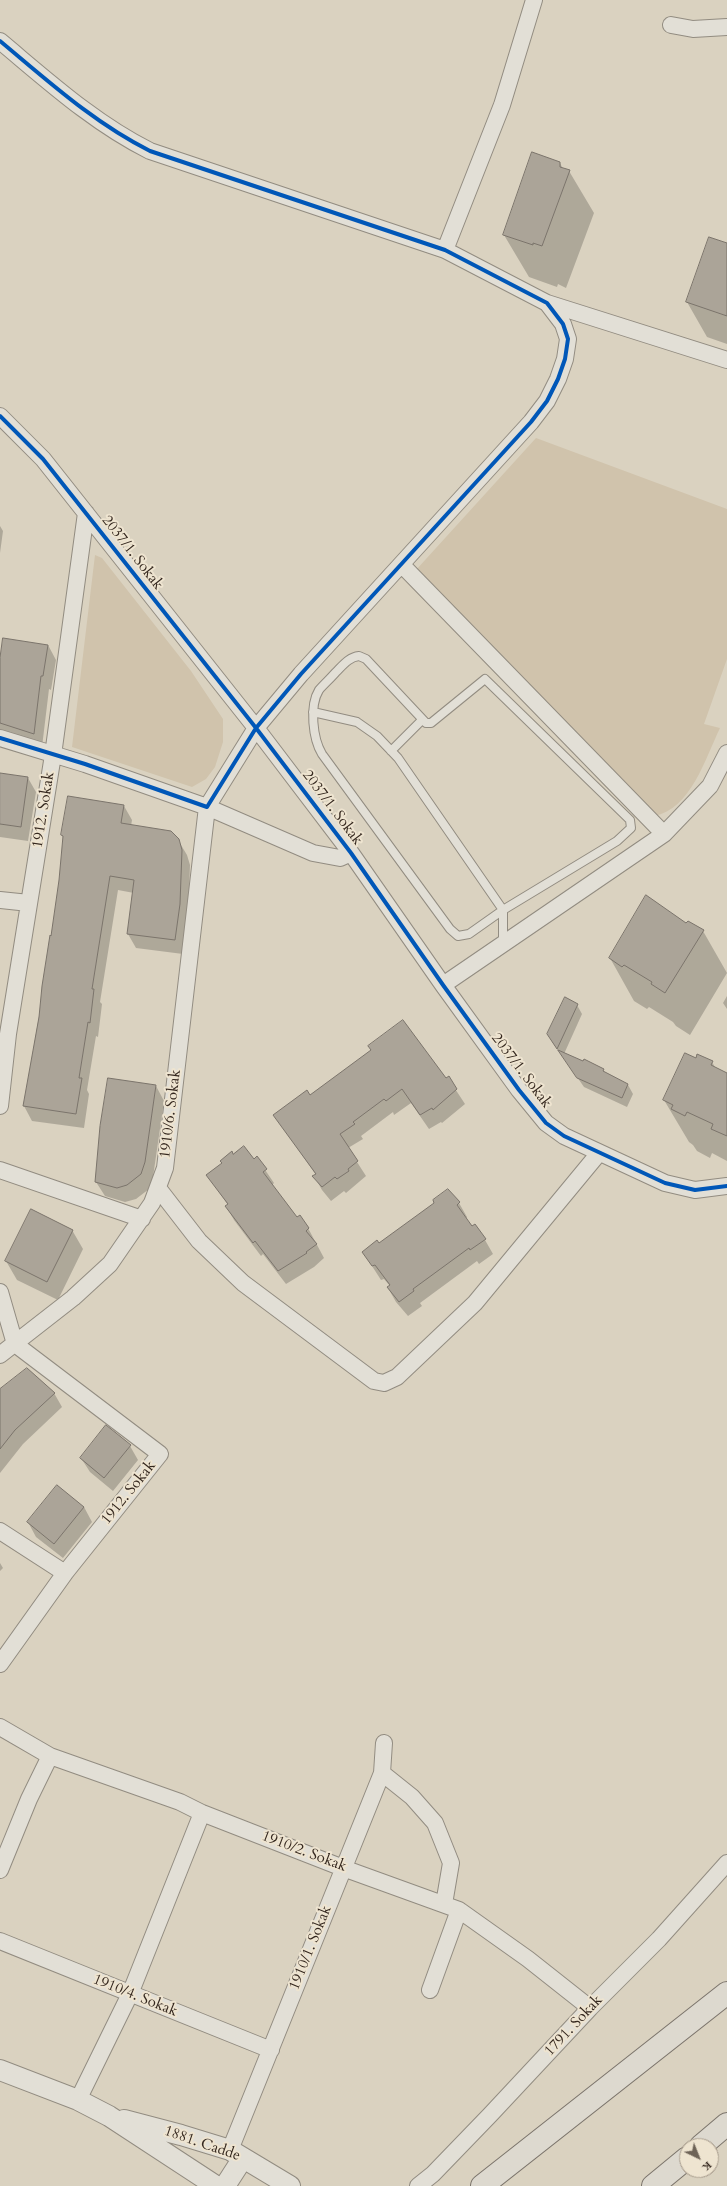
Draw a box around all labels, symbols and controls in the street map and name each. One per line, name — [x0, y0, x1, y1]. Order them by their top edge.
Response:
street label: 2037/1. Sokak — [97, 512, 167, 594]
street label: 2037/1. Sokak — [298, 767, 366, 849]
street label: 1912. Sokak — [29, 771, 59, 849]
street label: 2037/1. Sokak — [487, 1030, 555, 1112]
street label: 1910/6. Sokak — [157, 1069, 185, 1159]
street label: 1912. Sokak — [98, 1458, 160, 1528]
street label: 1910/2. Sokak — [259, 1828, 349, 1876]
street label: 1910/1. Sokak — [286, 1903, 336, 1993]
street label: 1910/4. Sokak — [90, 1971, 180, 2021]
street label: 1791. Sokak — [541, 1992, 607, 2060]
street label: 1881. Cadde — [162, 2123, 242, 2165]
north arrow — [679, 2138, 719, 2178]
text: K — [698, 2158, 715, 2175]

